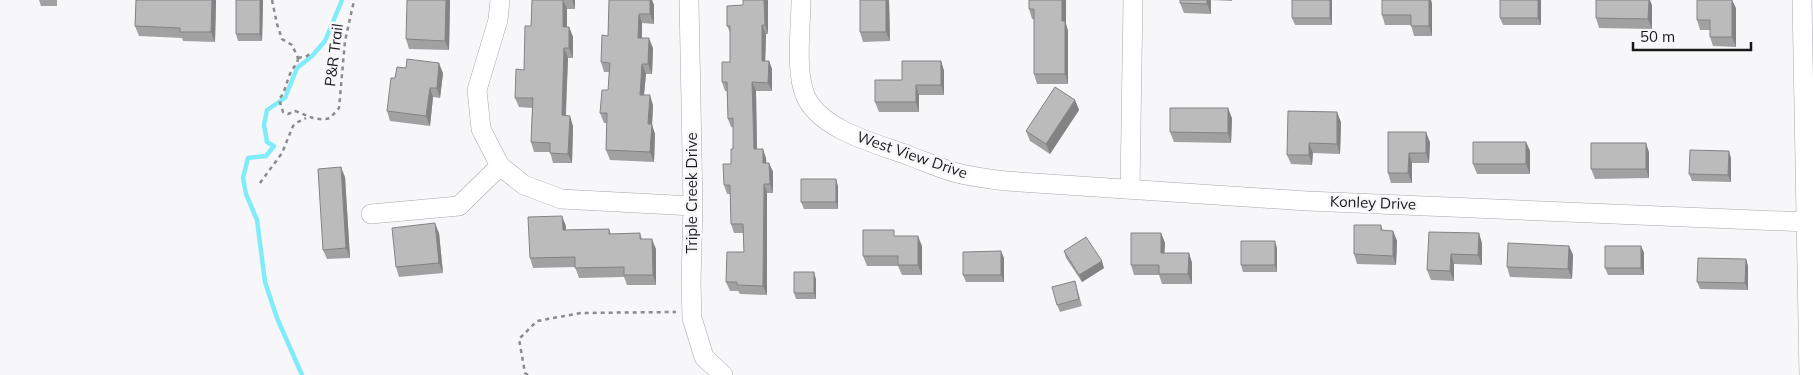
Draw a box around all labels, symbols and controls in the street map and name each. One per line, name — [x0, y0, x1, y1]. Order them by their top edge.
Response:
scale bar — [1633, 20, 1750, 52]
street label: P&R Trail — [320, 22, 347, 88]
text: 50 m — [1640, 27, 1675, 46]
street label: West View Drive — [854, 127, 970, 182]
street label: Triple Creek Drive — [682, 132, 701, 254]
street label: Konley Drive — [1329, 191, 1417, 214]

